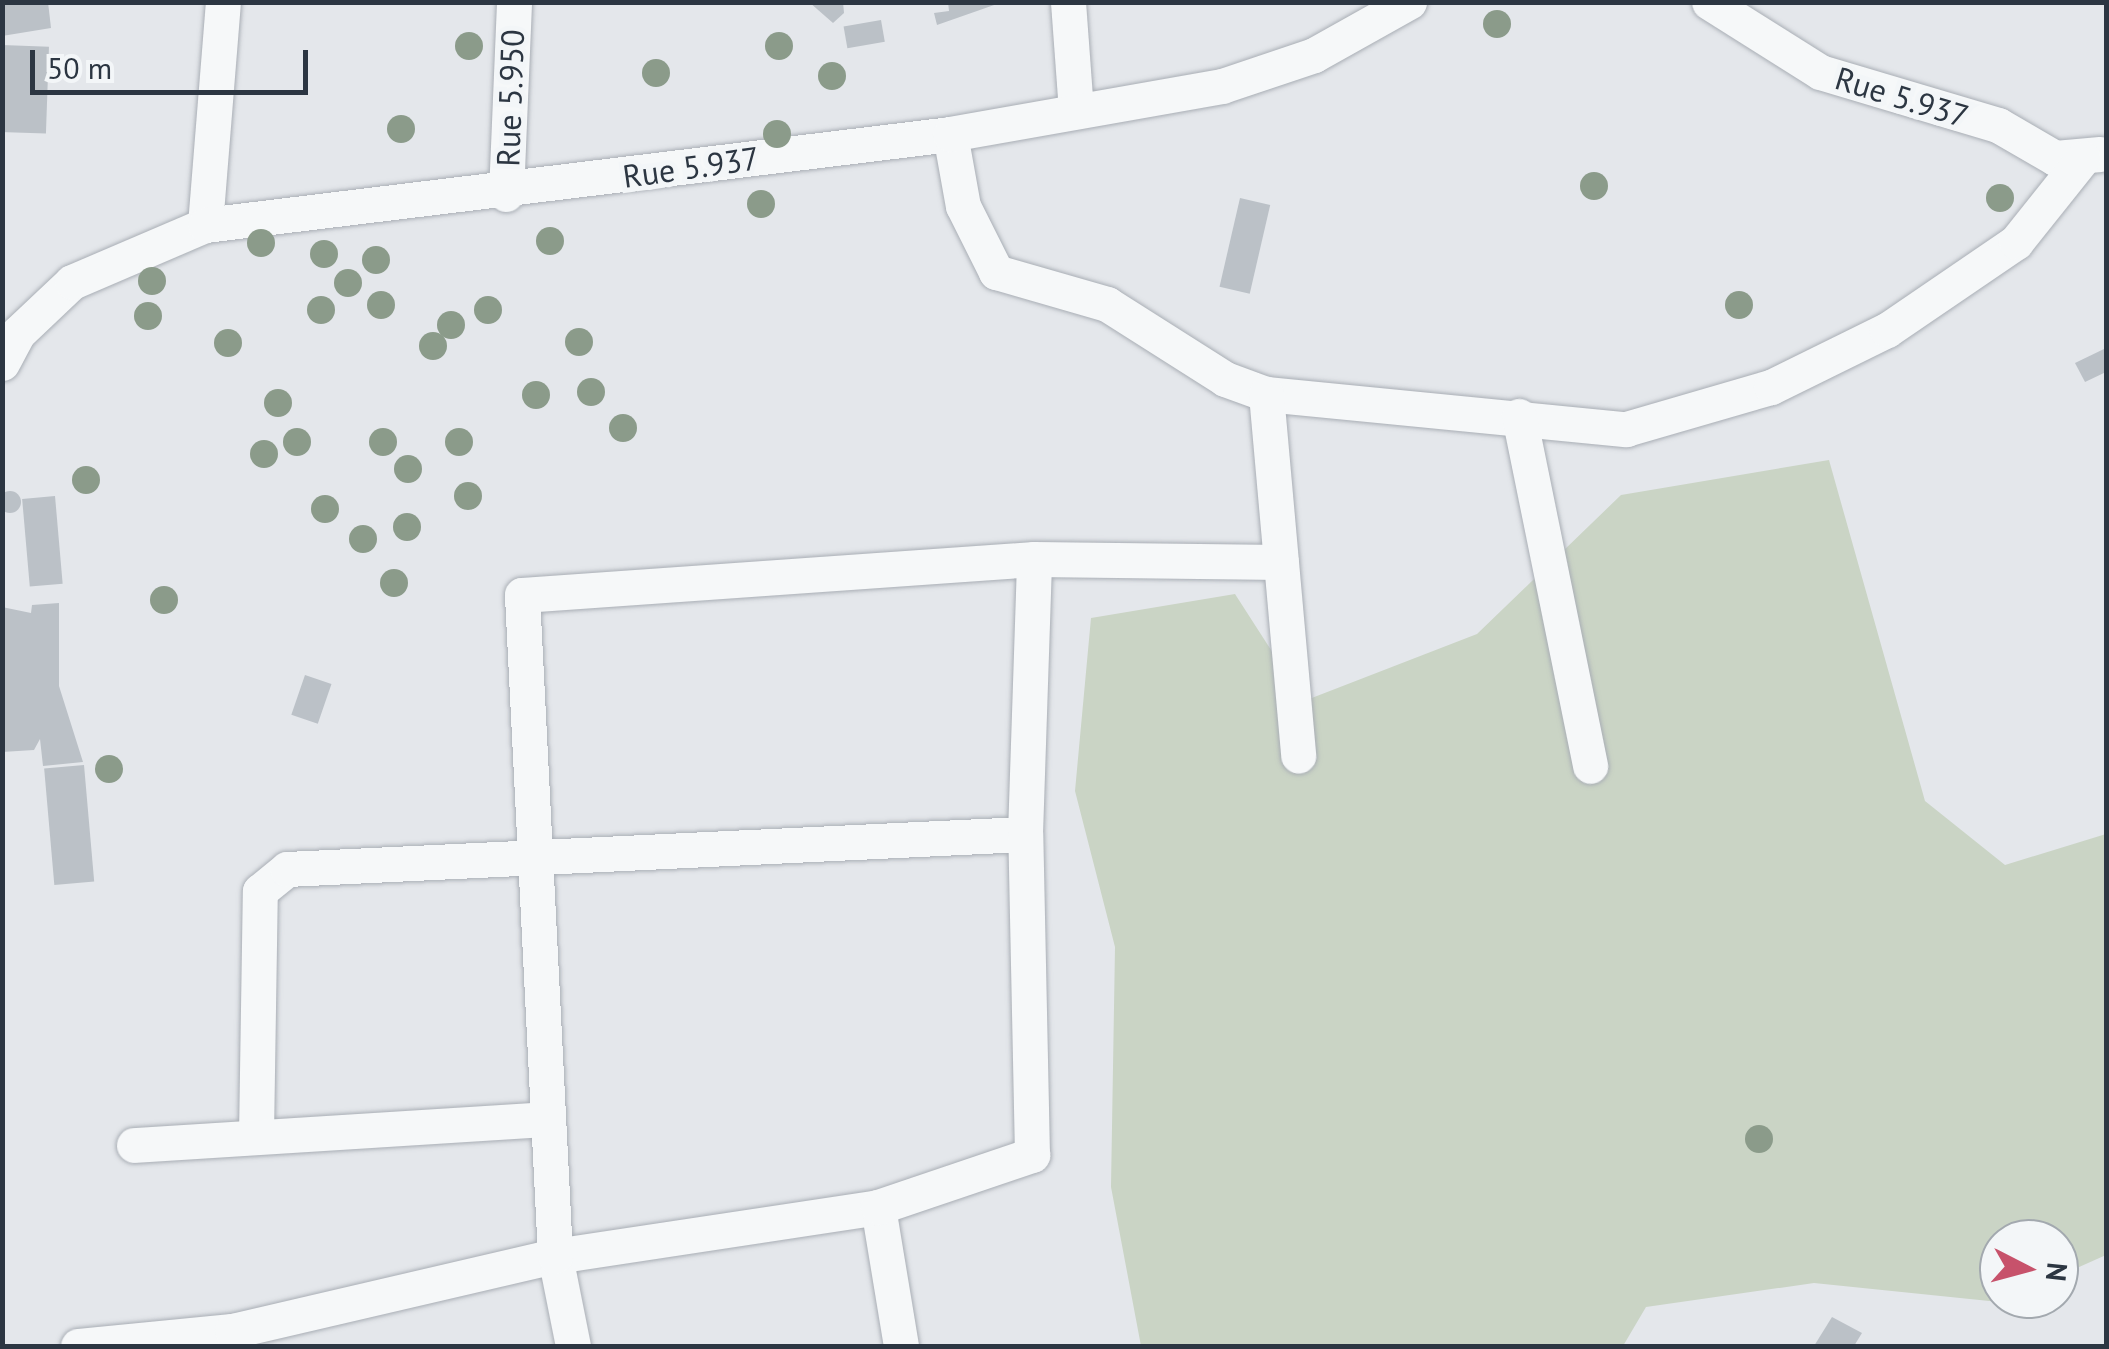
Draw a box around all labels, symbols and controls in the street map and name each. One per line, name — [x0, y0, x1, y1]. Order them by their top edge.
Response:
street label: Rue 5.950 — [488, 29, 532, 167]
scale bar — [35, 30, 312, 92]
text: 50 m — [47, 48, 112, 87]
street label: Rue 5.937 — [1831, 59, 1973, 135]
street label: Rue 5.937 — [620, 138, 762, 196]
north arrow — [1979, 1219, 2079, 1319]
text: N — [2038, 1261, 2077, 1283]

